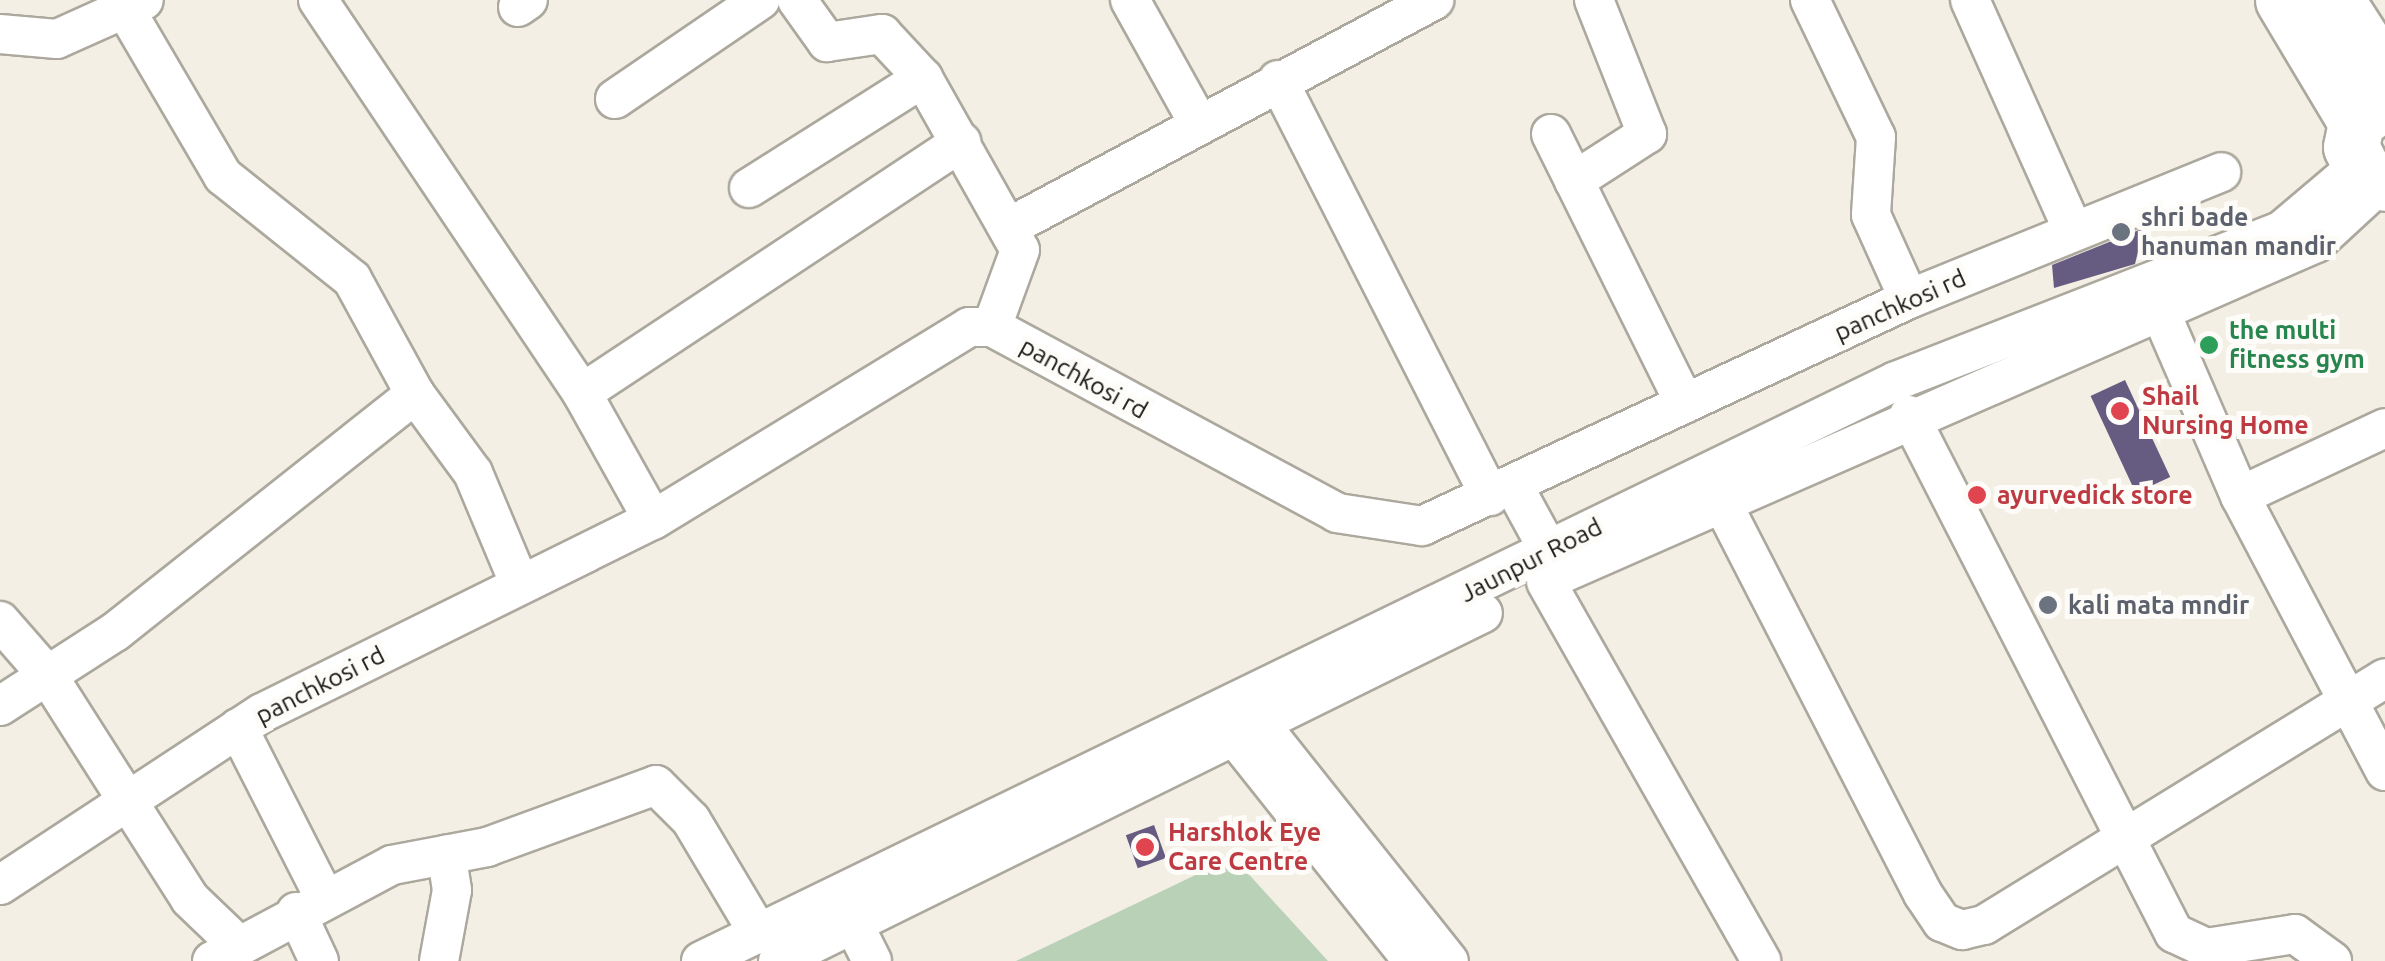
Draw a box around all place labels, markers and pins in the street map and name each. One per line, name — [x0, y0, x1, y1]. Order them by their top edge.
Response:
place label: shri bade hanuman mandir — [2141, 203, 2336, 262]
marker: shri bade hanuman mandir — [2110, 221, 2132, 243]
place label: the multi fitness gym — [2229, 316, 2365, 375]
marker: the multi fitness gym — [2198, 334, 2220, 356]
place label: Shail Nursing Home — [2142, 382, 2309, 441]
marker: Shail Nursing Home — [2107, 398, 2133, 424]
place label: ayurvedick store — [1997, 480, 2193, 510]
marker: ayurvedick store — [1966, 484, 1988, 506]
place label: kali mata mndir — [2068, 590, 2249, 620]
marker: kali mata mndir — [2037, 594, 2059, 616]
place label: Harshlok Eye Care Centre — [1168, 818, 1321, 877]
marker: Harshlok Eye Care Centre — [1132, 834, 1158, 860]

